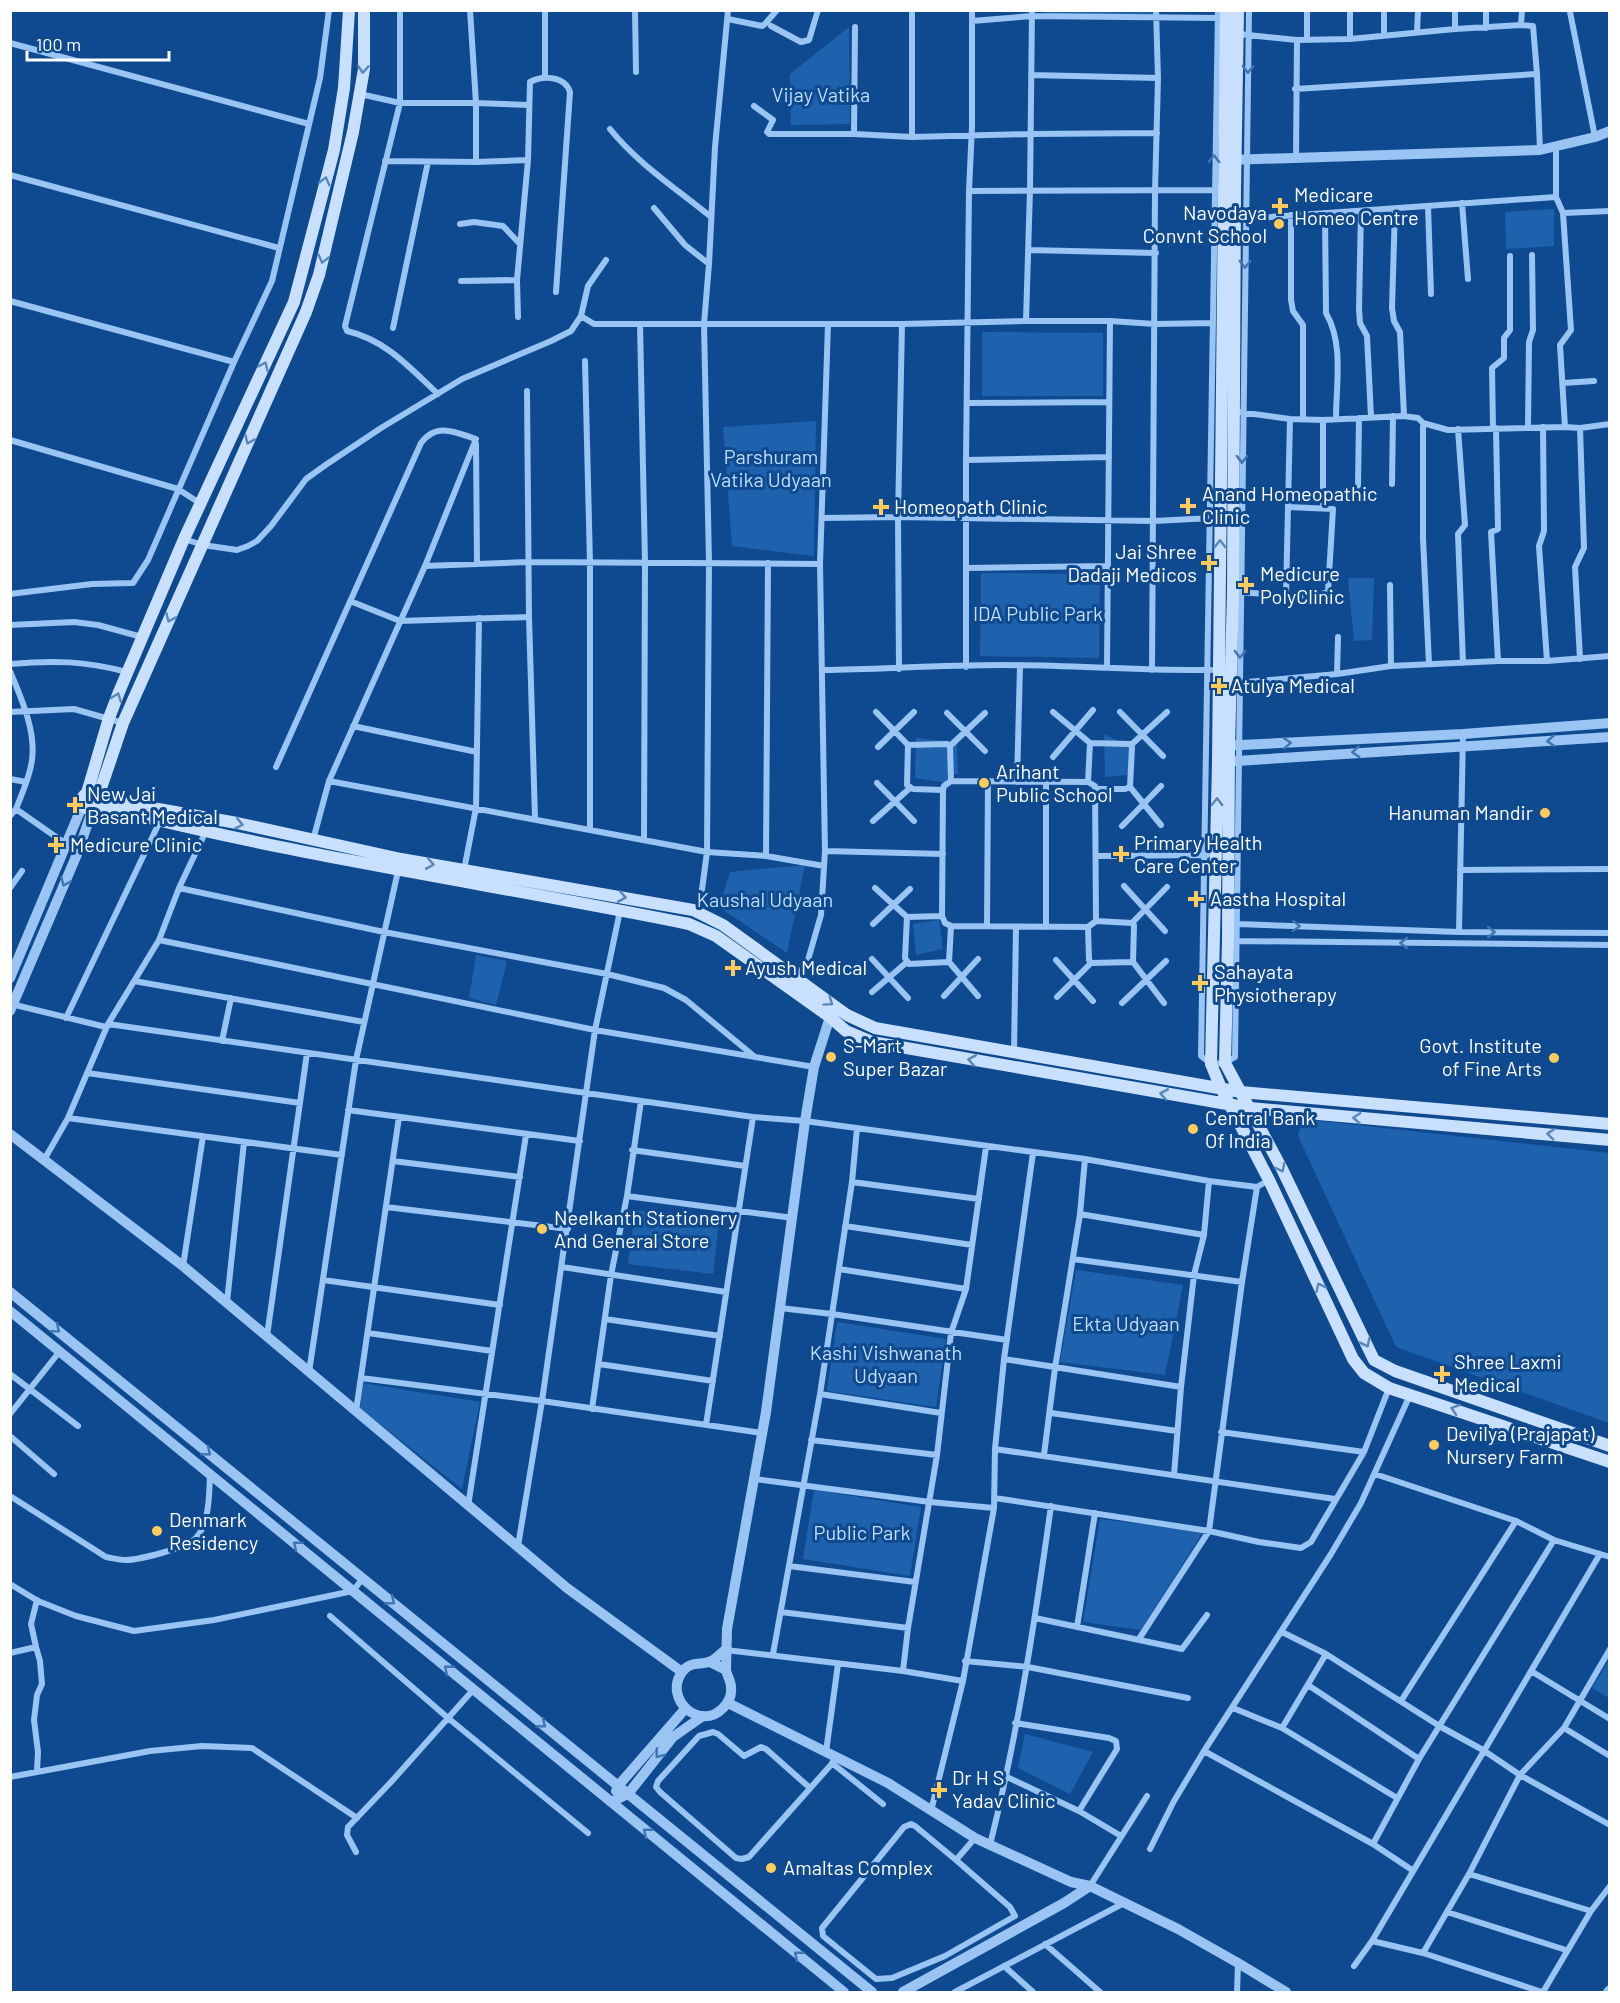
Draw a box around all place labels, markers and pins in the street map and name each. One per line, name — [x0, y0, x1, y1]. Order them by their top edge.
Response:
place label: Medicare Homeo Centre — [1294, 182, 1419, 229]
marker: Medicare Homeo Centre — [1271, 197, 1289, 215]
place label: Navodaya Convnt School — [1143, 200, 1267, 247]
marker: Navodaya Convnt School — [1272, 217, 1286, 231]
place label: Anand Homeopathic Clinic — [1202, 481, 1377, 528]
place label: Homeopath Clinic — [894, 494, 1047, 518]
marker: Anand Homeopathic Clinic — [1179, 497, 1197, 515]
marker: Homeopath Clinic — [872, 498, 890, 516]
place label: Jai Shree Dadaji Medicos — [1068, 539, 1197, 586]
marker: Jai Shree Dadaji Medicos — [1202, 556, 1216, 570]
place label: Medicure PolyClinic — [1260, 561, 1344, 608]
marker: Medicure PolyClinic — [1237, 576, 1255, 594]
place label: Atulya Medical — [1231, 673, 1355, 697]
marker: Atulya Medical — [1212, 679, 1226, 693]
place label: Arihant Public School — [996, 759, 1113, 806]
marker: Arihant Public School — [977, 776, 991, 790]
place label: New Jai Basant Medical — [87, 781, 218, 828]
marker: New Jai Basant Medical — [68, 798, 82, 812]
place label: Hanuman Mandir — [1388, 800, 1533, 824]
marker: Hanuman Mandir — [1538, 806, 1552, 820]
place label: Primary Health Care Center — [1134, 830, 1263, 877]
place label: Medicure Clinic — [70, 832, 202, 856]
marker: Medicure Clinic — [47, 836, 65, 854]
marker: Primary Health Care Center — [1112, 845, 1130, 863]
place label: Aastha Hospital — [1210, 886, 1346, 910]
marker: Aastha Hospital — [1187, 890, 1205, 908]
place label: Ayush Medical — [745, 955, 867, 979]
place label: Sahayata Physiotherapy — [1214, 959, 1337, 1006]
marker: Ayush Medical — [726, 961, 740, 975]
marker: Sahayata Physiotherapy — [1191, 974, 1209, 992]
place label: S-Mart Super Bazar — [843, 1033, 947, 1080]
place label: Govt. Institute of Fine Arts — [1419, 1033, 1542, 1080]
marker: S-Mart Super Bazar — [824, 1050, 838, 1064]
marker: Govt. Institute of Fine Arts — [1547, 1051, 1561, 1065]
place label: Central Bank Of India — [1205, 1105, 1315, 1152]
marker: Central Bank Of India — [1186, 1122, 1200, 1136]
place label: Neelkanth Stationery And General Store — [554, 1205, 737, 1252]
marker: Neelkanth Stationery And General Store — [535, 1222, 549, 1236]
place label: Shree Laxmi Medical — [1454, 1349, 1562, 1396]
marker: Shree Laxmi Medical — [1435, 1367, 1449, 1381]
place label: Devilya (Prajapat) Nursery Farm — [1446, 1421, 1595, 1468]
marker: Devilya (Prajapat) Nursery Farm — [1427, 1438, 1441, 1452]
place label: Denmark Residency — [169, 1507, 258, 1554]
marker: Denmark Residency — [150, 1524, 164, 1538]
place label: Dr H S Yadav Clinic — [952, 1765, 1055, 1812]
marker: Dr H S Yadav Clinic — [930, 1781, 948, 1799]
place label: Amaltas Complex — [783, 1855, 933, 1879]
marker: Amaltas Complex — [764, 1861, 778, 1875]

